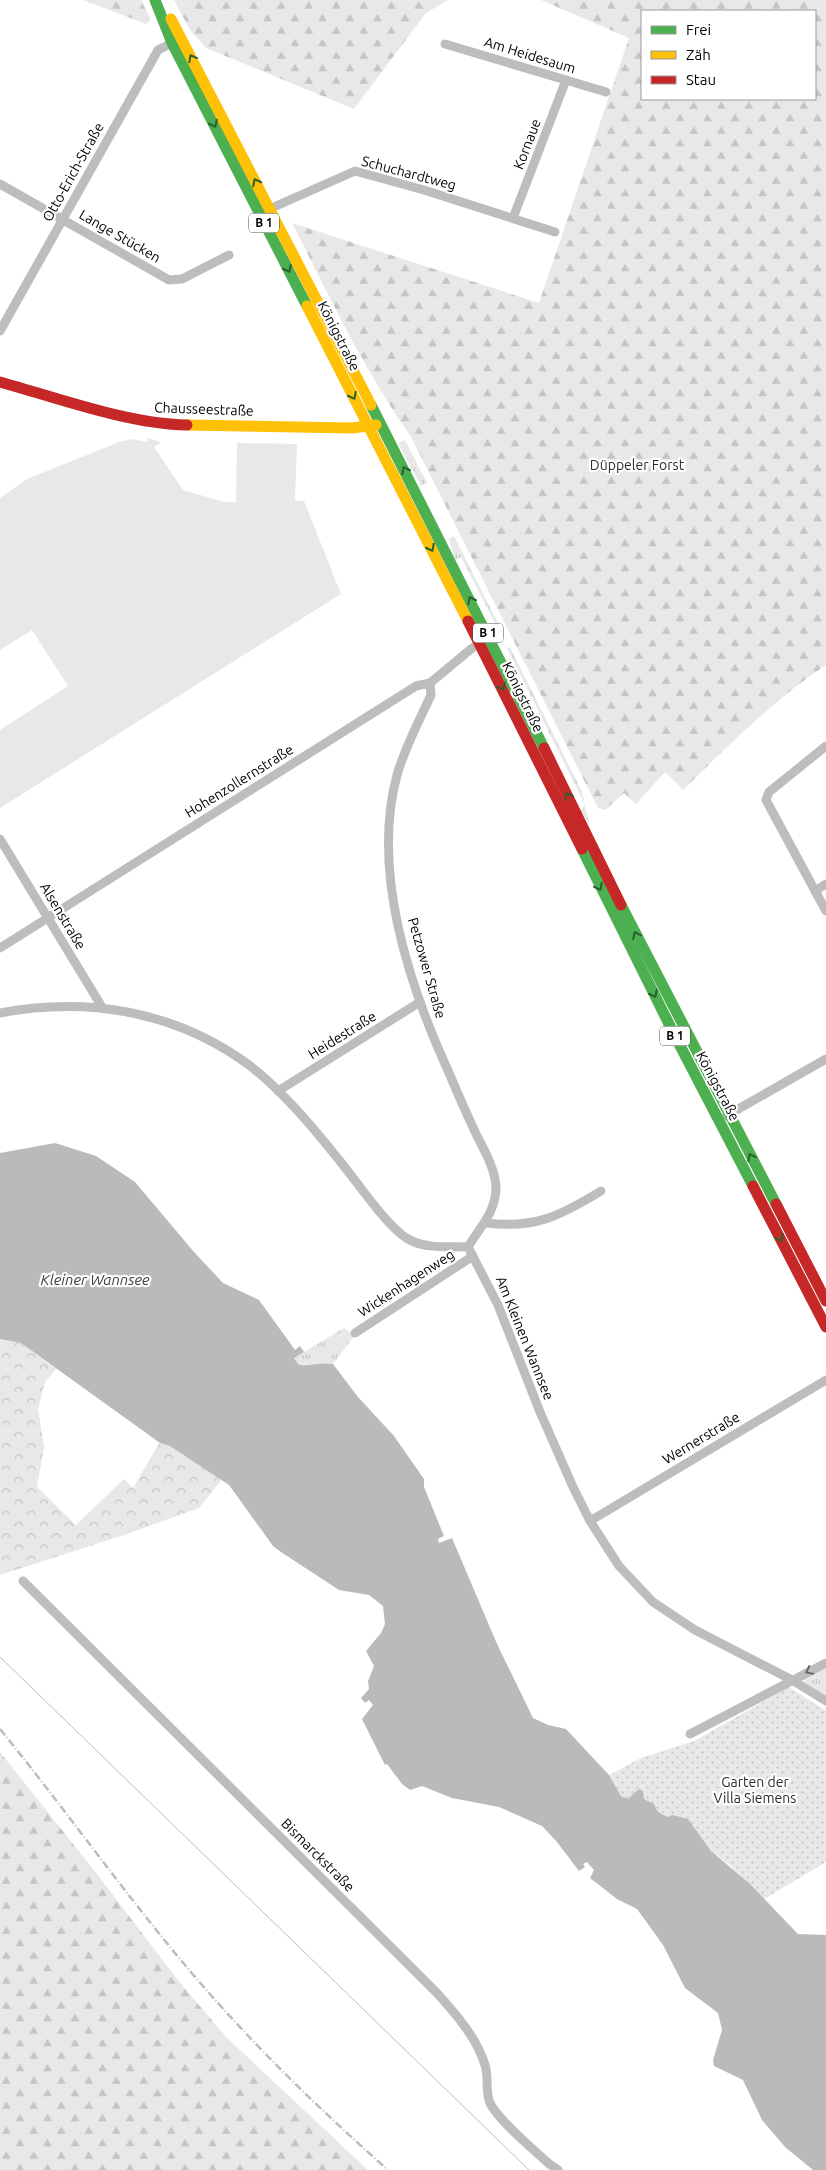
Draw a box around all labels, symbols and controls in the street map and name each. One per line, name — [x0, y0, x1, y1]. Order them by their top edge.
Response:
legend — [641, 10, 816, 100]
text: Frei — [686, 21, 711, 38]
street label: Am Heidesaum — [482, 34, 578, 76]
text: Zäh — [686, 46, 711, 63]
one-way arrow — [188, 54, 198, 63]
text: Stau — [686, 71, 716, 88]
street label: Kornaue — [510, 117, 544, 171]
one-way arrow — [208, 119, 218, 128]
street label: Otto-Erich-Straße — [39, 120, 107, 224]
street label: Schuchardtweg — [360, 153, 458, 193]
one-way arrow — [252, 179, 262, 188]
street label: Lange Stücken — [77, 206, 163, 266]
road number: B 1 — [249, 214, 279, 232]
one-way arrow — [282, 264, 292, 273]
street label: Königstraße — [315, 298, 363, 374]
one-way arrow — [347, 391, 357, 400]
street label: Chausseestraße — [154, 399, 254, 419]
park label: Düppeler Forst — [590, 457, 685, 473]
one-way arrow — [401, 466, 411, 475]
one-way arrow — [425, 542, 435, 551]
one-way arrow — [467, 596, 477, 605]
road number: B 1 — [473, 624, 503, 642]
street label: Königstraße — [499, 659, 547, 735]
one-way arrow — [495, 682, 505, 691]
street label: Hohenzollernstraße — [182, 741, 296, 821]
one-way arrow — [564, 792, 574, 801]
street label: Alsenstraße — [37, 880, 89, 952]
one-way arrow — [593, 882, 604, 891]
street label: Petzower Straße — [405, 916, 449, 1020]
one-way arrow — [632, 931, 642, 940]
one-way arrow — [648, 989, 658, 998]
street label: Heidestraße — [305, 1008, 379, 1062]
road number: B 1 — [660, 1026, 690, 1046]
street label: Königstraße — [693, 1049, 743, 1123]
one-way arrow — [747, 1153, 757, 1162]
one-way arrow — [774, 1233, 784, 1242]
street label: Wickenhagenweg — [355, 1246, 457, 1320]
water label: Kleiner Wannsee — [40, 1271, 150, 1288]
street label: Am Kleinen Wannsee — [493, 1274, 557, 1402]
street label: Wernerstraße — [660, 1409, 742, 1467]
one-way arrow — [805, 1665, 814, 1675]
park label: Garten der Villa Siemens — [714, 1774, 796, 1806]
street label: Bismarckstraße — [278, 1815, 358, 1895]

